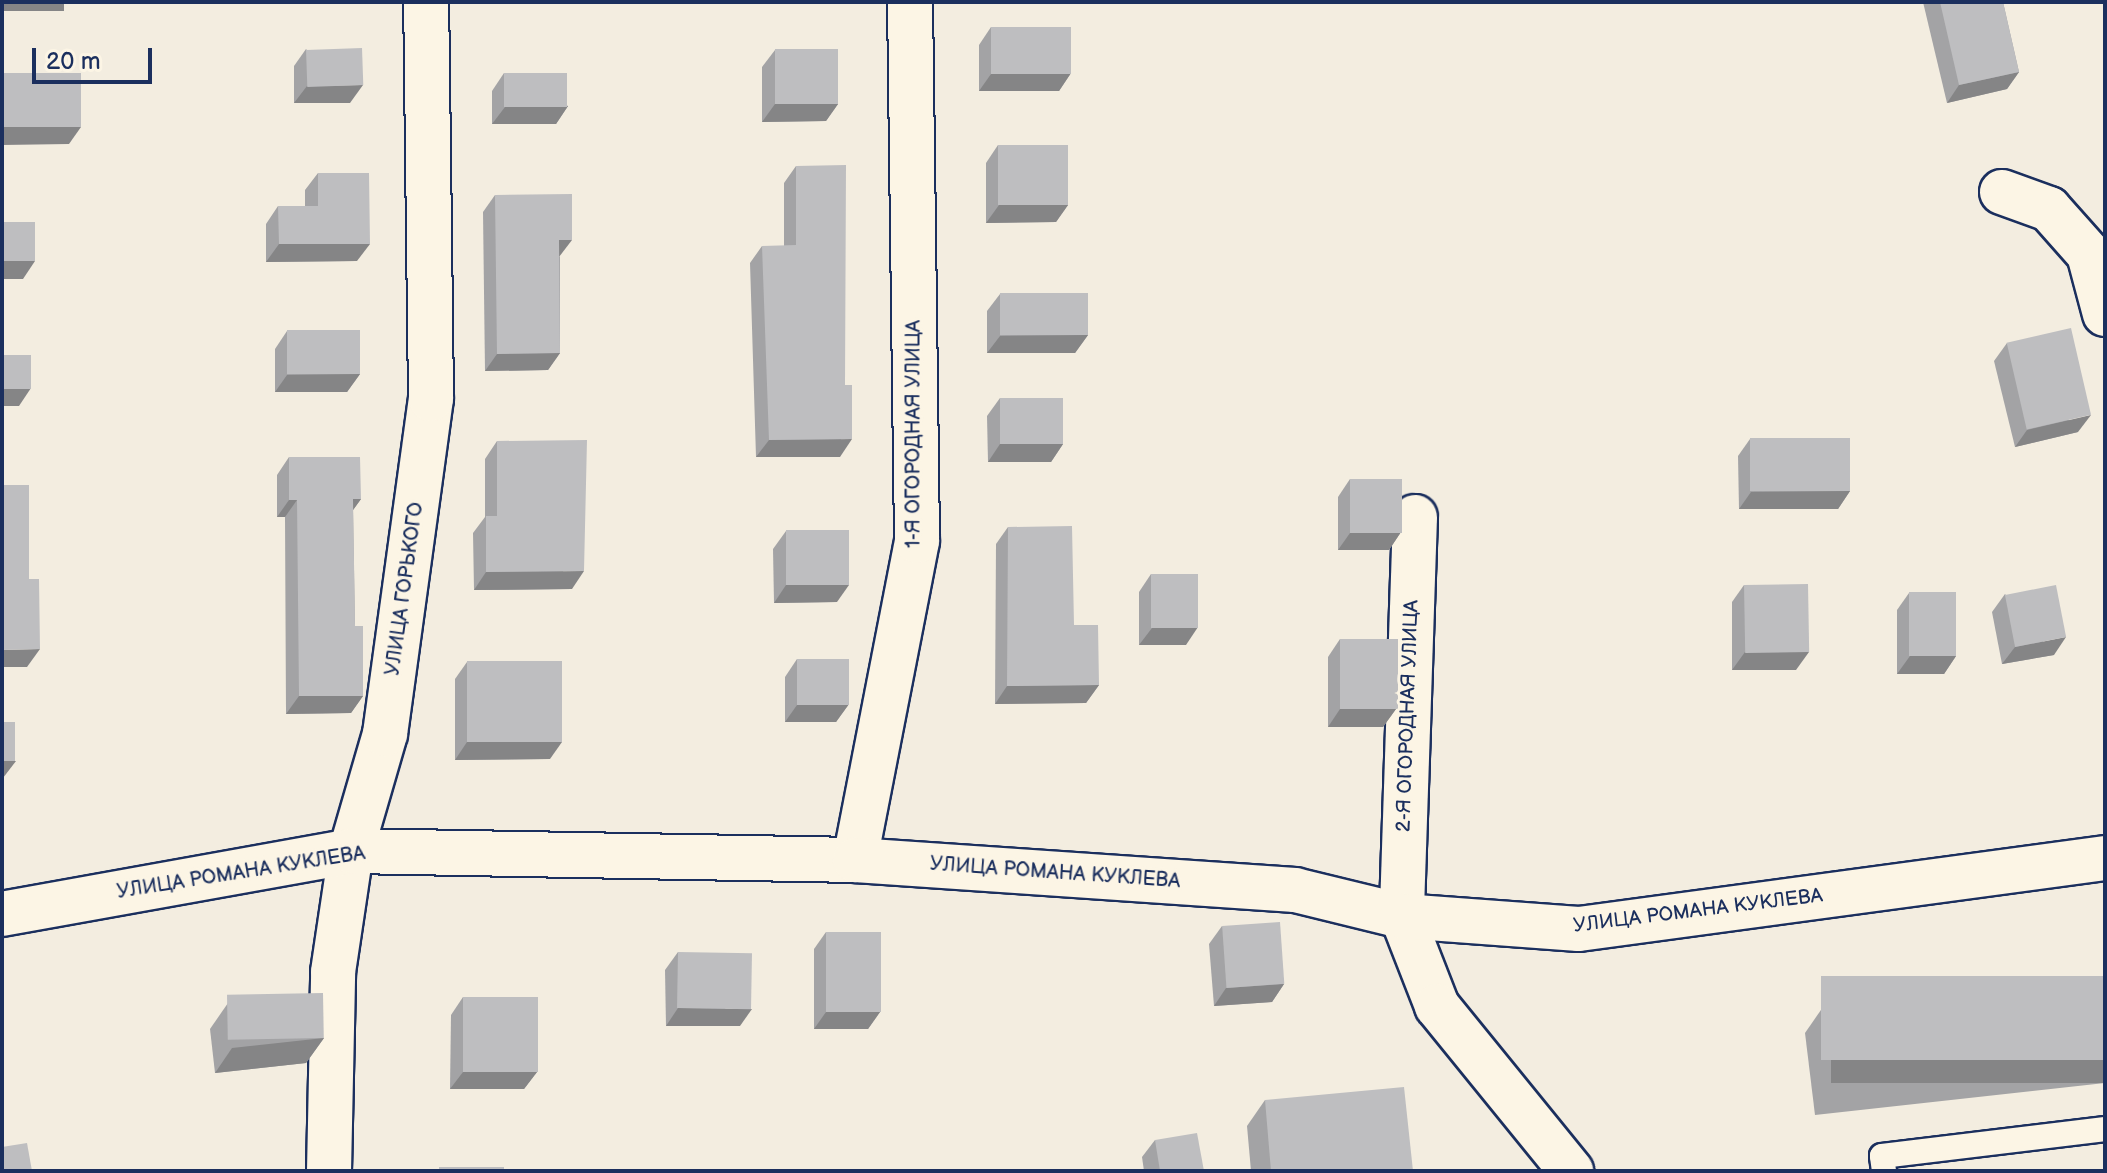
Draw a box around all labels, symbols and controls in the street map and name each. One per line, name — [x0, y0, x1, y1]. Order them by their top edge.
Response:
scale bar — [36, 32, 156, 82]
text: 20 m — [46, 47, 101, 76]
street label: 1-Я ОГОРОДНАЯ УЛИЦА — [902, 320, 926, 548]
street label: УЛИЦА ГОРЬКОГО — [381, 501, 429, 677]
street label: 2-Я ОГОРОДНАЯ УЛИЦА — [1392, 600, 1424, 832]
street label: УЛИЦА РОМАНА КУКЛЕВА — [115, 842, 367, 904]
street label: УЛИЦА РОМАНА КУКЛЕВА — [929, 852, 1181, 894]
street label: УЛИЦА РОМАНА КУКЛЕВА — [1572, 884, 1824, 938]

